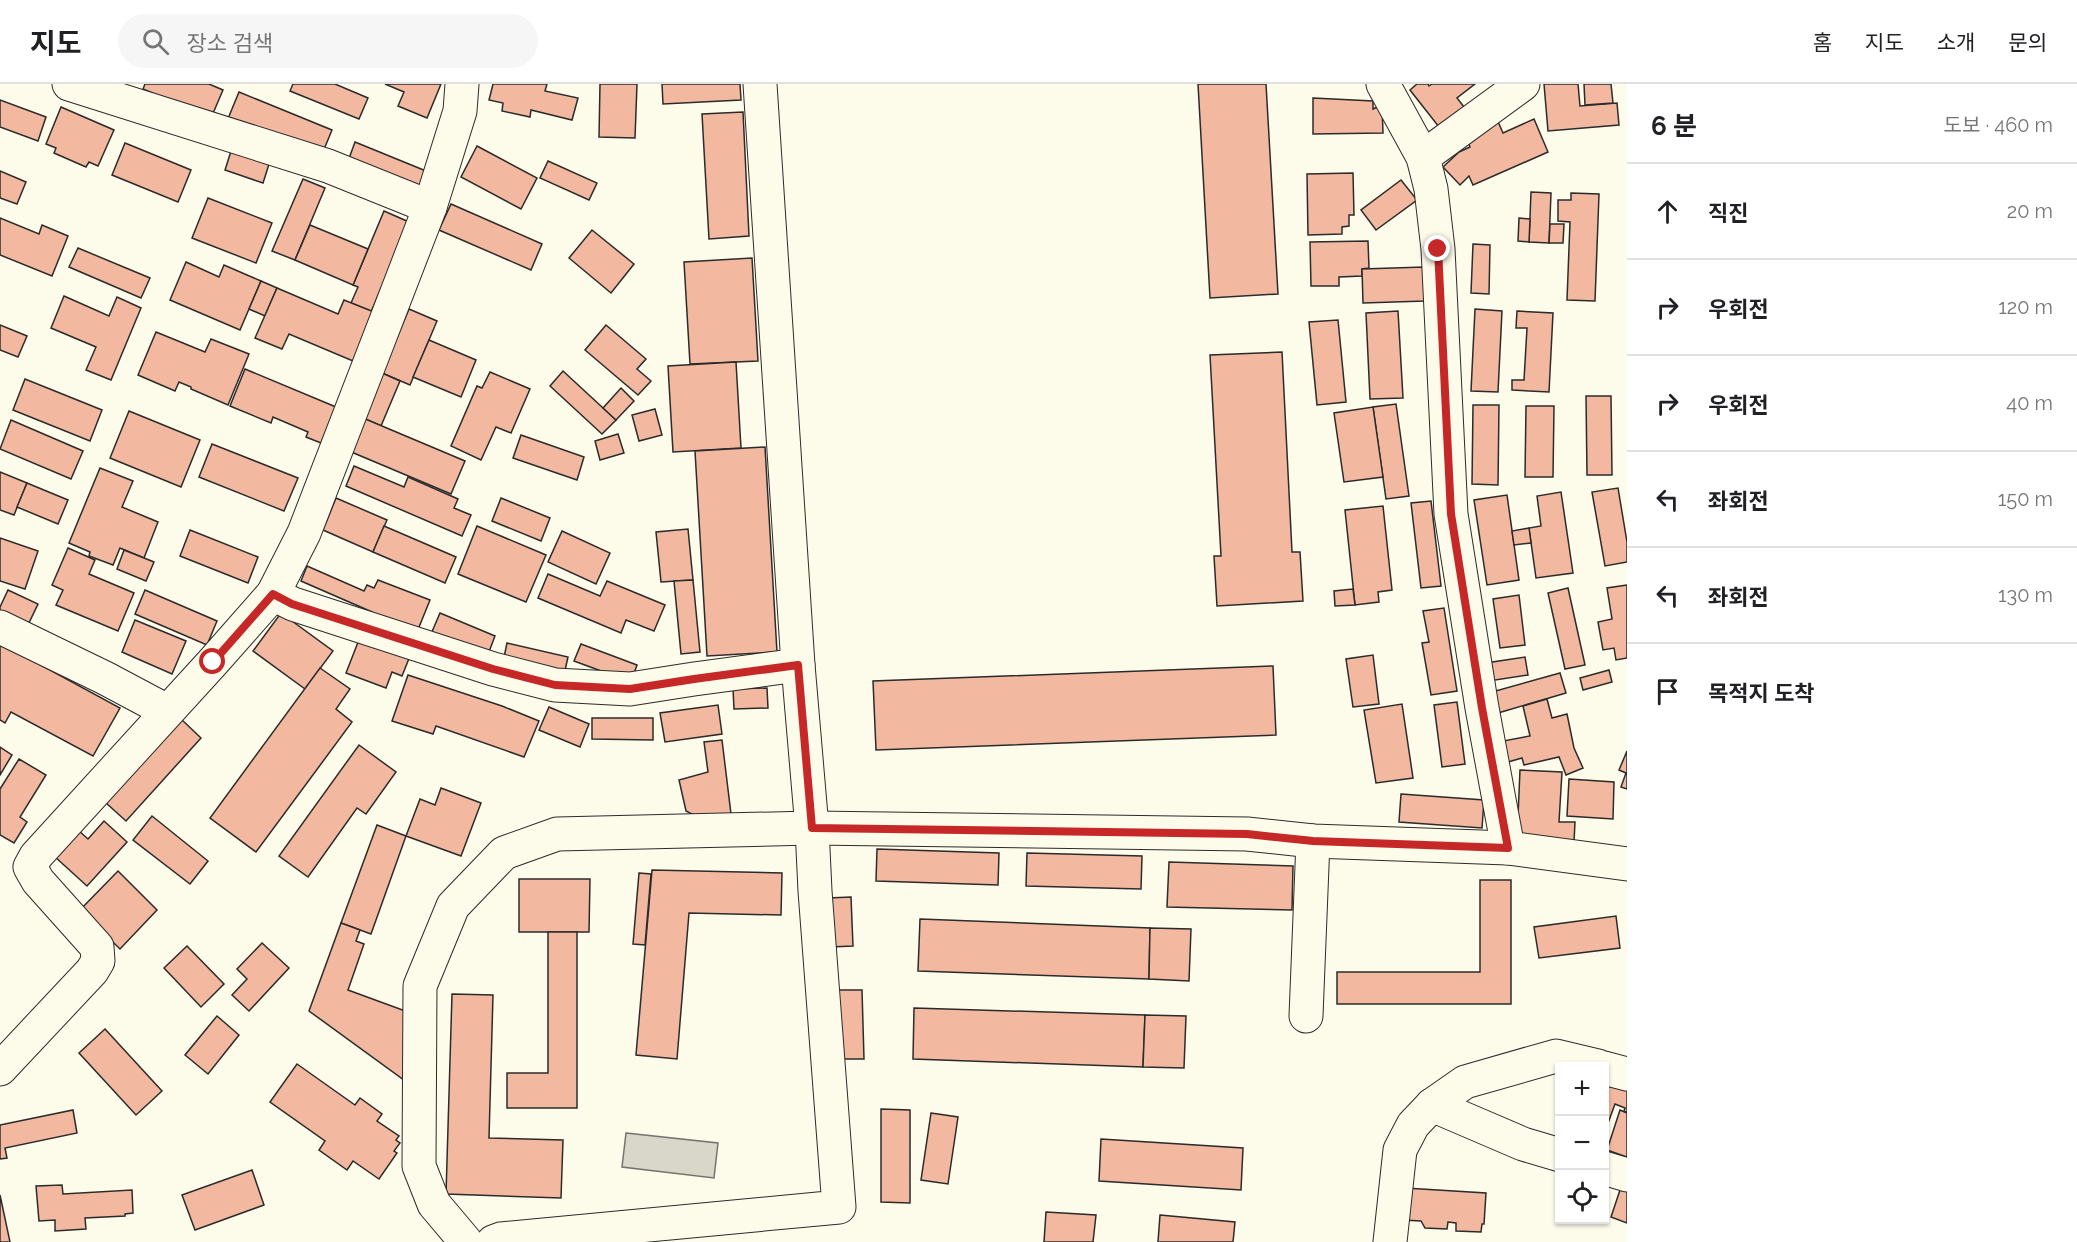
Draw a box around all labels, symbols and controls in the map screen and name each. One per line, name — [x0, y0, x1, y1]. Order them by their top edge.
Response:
search box — [118, 14, 538, 68]
icon: search — [139, 25, 172, 58]
text: 지도 — [30, 27, 82, 60]
text: 장소 검색 — [187, 30, 273, 56]
text: 홈 — [1813, 30, 1832, 55]
text: 지도 — [1865, 30, 1904, 55]
text: 소개 — [1937, 30, 1975, 55]
text: 문의 — [2008, 30, 2047, 55]
text: 6 분 — [1651, 111, 1697, 141]
text: 도보 · 460 m — [1944, 113, 2053, 137]
icon: ahead — [1651, 195, 1684, 228]
text: 20 m — [2007, 199, 2053, 223]
text: 직진 — [1708, 200, 1748, 226]
route end — [1424, 235, 1450, 261]
icon: right — [1651, 291, 1684, 324]
text: 120 m — [1998, 295, 2053, 319]
text: 우회전 — [1708, 296, 1769, 322]
icon: right — [1651, 387, 1684, 420]
text: 40 m — [2006, 391, 2053, 415]
text: 우회전 — [1708, 392, 1769, 418]
icon: left — [1651, 483, 1684, 516]
text: 150 m — [1998, 487, 2053, 511]
text: 좌회전 — [1708, 488, 1769, 514]
icon: left — [1651, 579, 1684, 612]
text: 130 m — [1998, 583, 2053, 607]
text: 좌회전 — [1708, 584, 1769, 610]
route start — [199, 648, 225, 674]
icon: arrive — [1651, 675, 1684, 708]
text: 목적지 도착 — [1708, 680, 1814, 706]
map controls — [1555, 1062, 1609, 1224]
button: + — [1555, 1062, 1609, 1116]
button: − — [1555, 1116, 1609, 1170]
button: locate — [1555, 1170, 1609, 1224]

